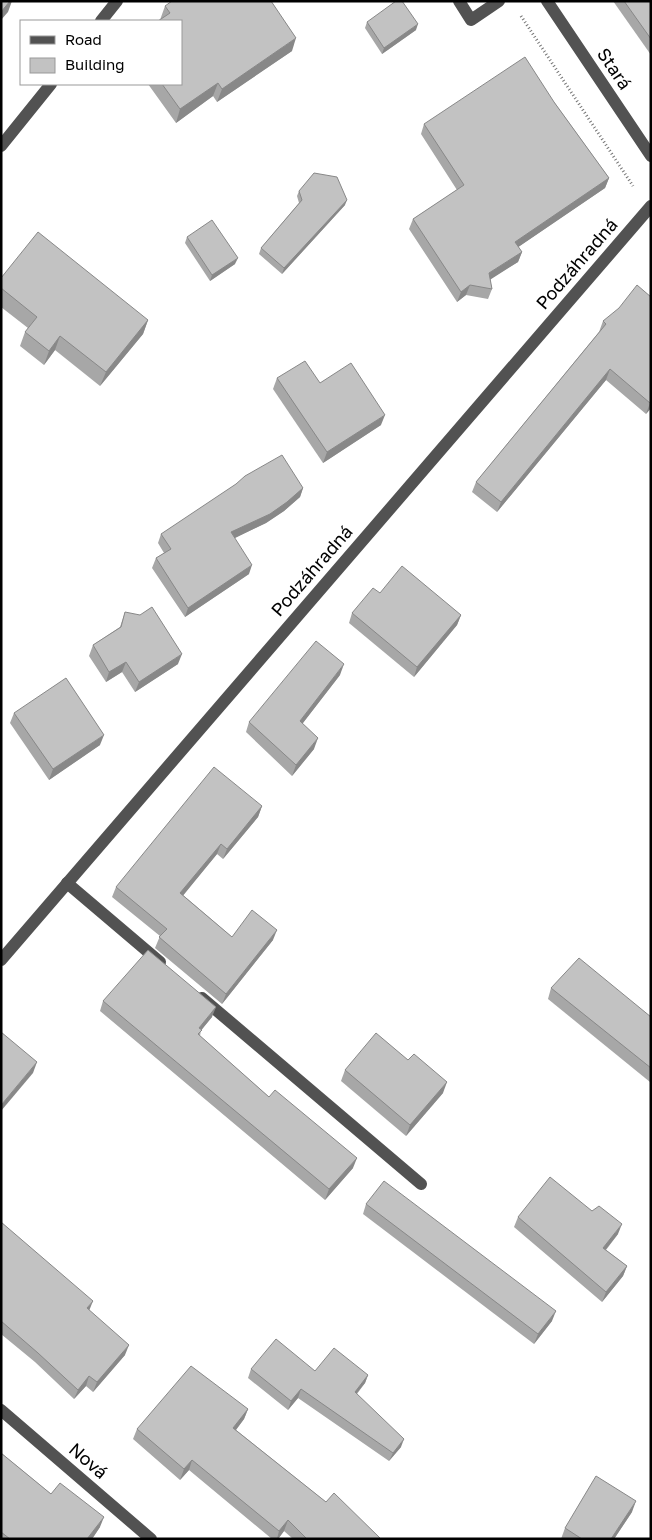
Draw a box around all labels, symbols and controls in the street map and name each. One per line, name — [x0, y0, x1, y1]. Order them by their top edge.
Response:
legend — [20, 20, 182, 85]
text: Road — [65, 30, 102, 48]
street label: Stará — [593, 43, 637, 93]
text: Building — [65, 55, 125, 73]
street label: Podzáhradná — [531, 213, 622, 313]
street label: Podzáhradná — [266, 520, 357, 620]
street label: Nová — [65, 1438, 112, 1483]

